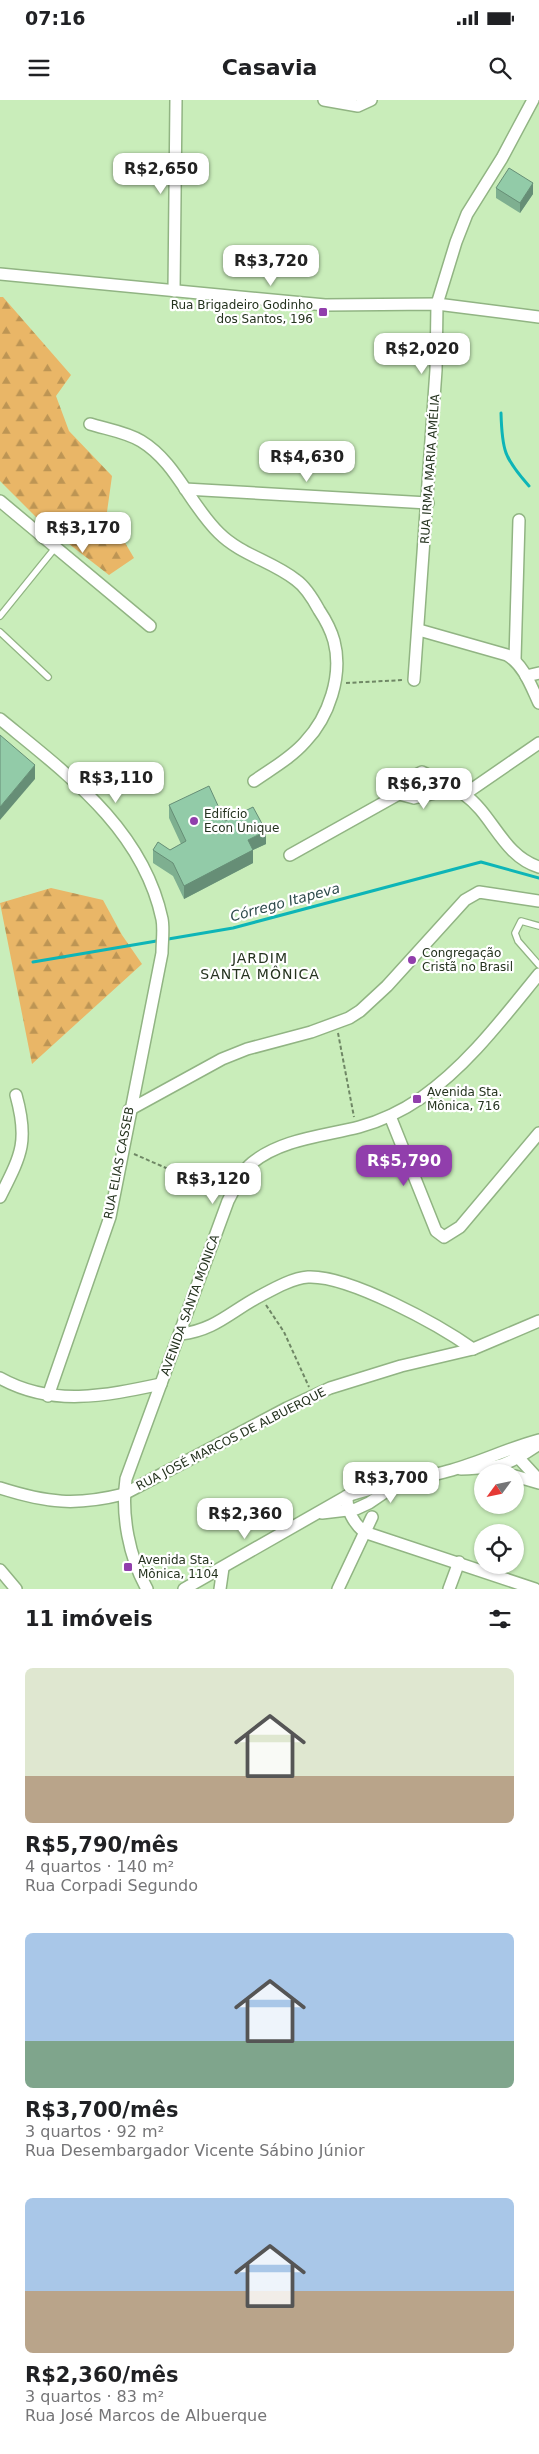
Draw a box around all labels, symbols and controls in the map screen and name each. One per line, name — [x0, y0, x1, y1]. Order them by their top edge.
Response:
text: 07:16 — [25, 7, 85, 29]
icon: menu — [25, 54, 53, 82]
icon: search — [486, 54, 514, 82]
text: Casavia — [222, 55, 317, 80]
pin: R$2,650 — [115, 152, 207, 195]
text: R$2,650 — [124, 159, 198, 178]
pin: R$3,720 — [225, 244, 317, 287]
text: R$3,720 — [234, 251, 308, 270]
place label: Rua Brigadeiro Godinho dos Santos, 196 — [171, 298, 313, 326]
marker: Rua Brigadeiro Godinho dos Santos, 196 — [317, 306, 329, 318]
pin: R$2,020 — [376, 332, 468, 375]
text: R$2,020 — [385, 339, 459, 358]
street label: RUA IRMA MARIA AMÉLIA — [417, 393, 442, 545]
pin: R$4,630 — [261, 440, 353, 483]
text: R$4,630 — [270, 447, 344, 466]
pin: R$3,170 — [37, 512, 129, 554]
text: R$3,170 — [46, 518, 120, 537]
pin: R$3,110 — [70, 762, 162, 804]
text: R$3,110 — [79, 768, 153, 787]
pin: R$6,370 — [378, 768, 470, 810]
text: R$6,370 — [387, 774, 461, 793]
place label: Edifício Econ Unique — [204, 807, 279, 835]
marker: Edifício Econ Unique — [188, 815, 200, 827]
water label: Córrego Itapeva — [228, 880, 342, 924]
place label: Congregação Cristã no Brasil — [422, 946, 513, 974]
district label: JARDIM SANTA MÔNICA — [200, 950, 320, 982]
marker: Congregação Cristã no Brasil — [406, 954, 418, 966]
place label: Avenida Sta. Mônica, 716 — [427, 1085, 502, 1113]
marker: Avenida Sta. Mônica, 716 — [411, 1093, 423, 1105]
street label: RUA ELIAS CASSEB — [101, 1106, 137, 1220]
pin: R$5,790 — [358, 1144, 450, 1187]
text: R$5,790 — [367, 1151, 441, 1170]
pin: R$3,120 — [167, 1162, 259, 1205]
text: R$3,120 — [176, 1169, 250, 1188]
street label: AVENIDA SANTA MONICA — [158, 1232, 222, 1377]
street label: RUA JOSÉ MARCOS DE ALBUERQUE — [133, 1384, 328, 1493]
pin: R$3,700 — [345, 1462, 437, 1504]
north arrow — [474, 1464, 524, 1514]
map controls — [474, 1464, 524, 1574]
text: R$3,700 — [354, 1468, 428, 1487]
pin: R$2,360 — [199, 1498, 291, 1540]
text: R$2,360 — [208, 1504, 282, 1523]
button: locate — [474, 1524, 524, 1574]
place label: Avenida Sta. Mônica, 1104 — [138, 1553, 219, 1581]
marker: Avenida Sta. Mônica, 1104 — [122, 1561, 134, 1573]
icon: filters — [486, 1605, 514, 1633]
text: 11 imóveis — [25, 1607, 153, 1631]
icon: home — [225, 1701, 315, 1791]
text: R$5,790/mês — [25, 1833, 179, 1857]
text: 4 quartos · 140 m² — [25, 1857, 174, 1876]
text: Rua Corpadi Segundo — [25, 1876, 198, 1895]
icon: home — [225, 1966, 315, 2056]
text: R$3,700/mês — [25, 2098, 179, 2122]
text: 3 quartos · 92 m² — [25, 2122, 164, 2141]
text: Rua Desembargador Vicente Sábino Júnior — [25, 2141, 365, 2160]
icon: home — [225, 2231, 315, 2321]
text: R$2,360/mês — [25, 2363, 179, 2387]
text: 3 quartos · 83 m² — [25, 2387, 164, 2406]
text: Rua José Marcos de Albuerque — [25, 2406, 267, 2425]

